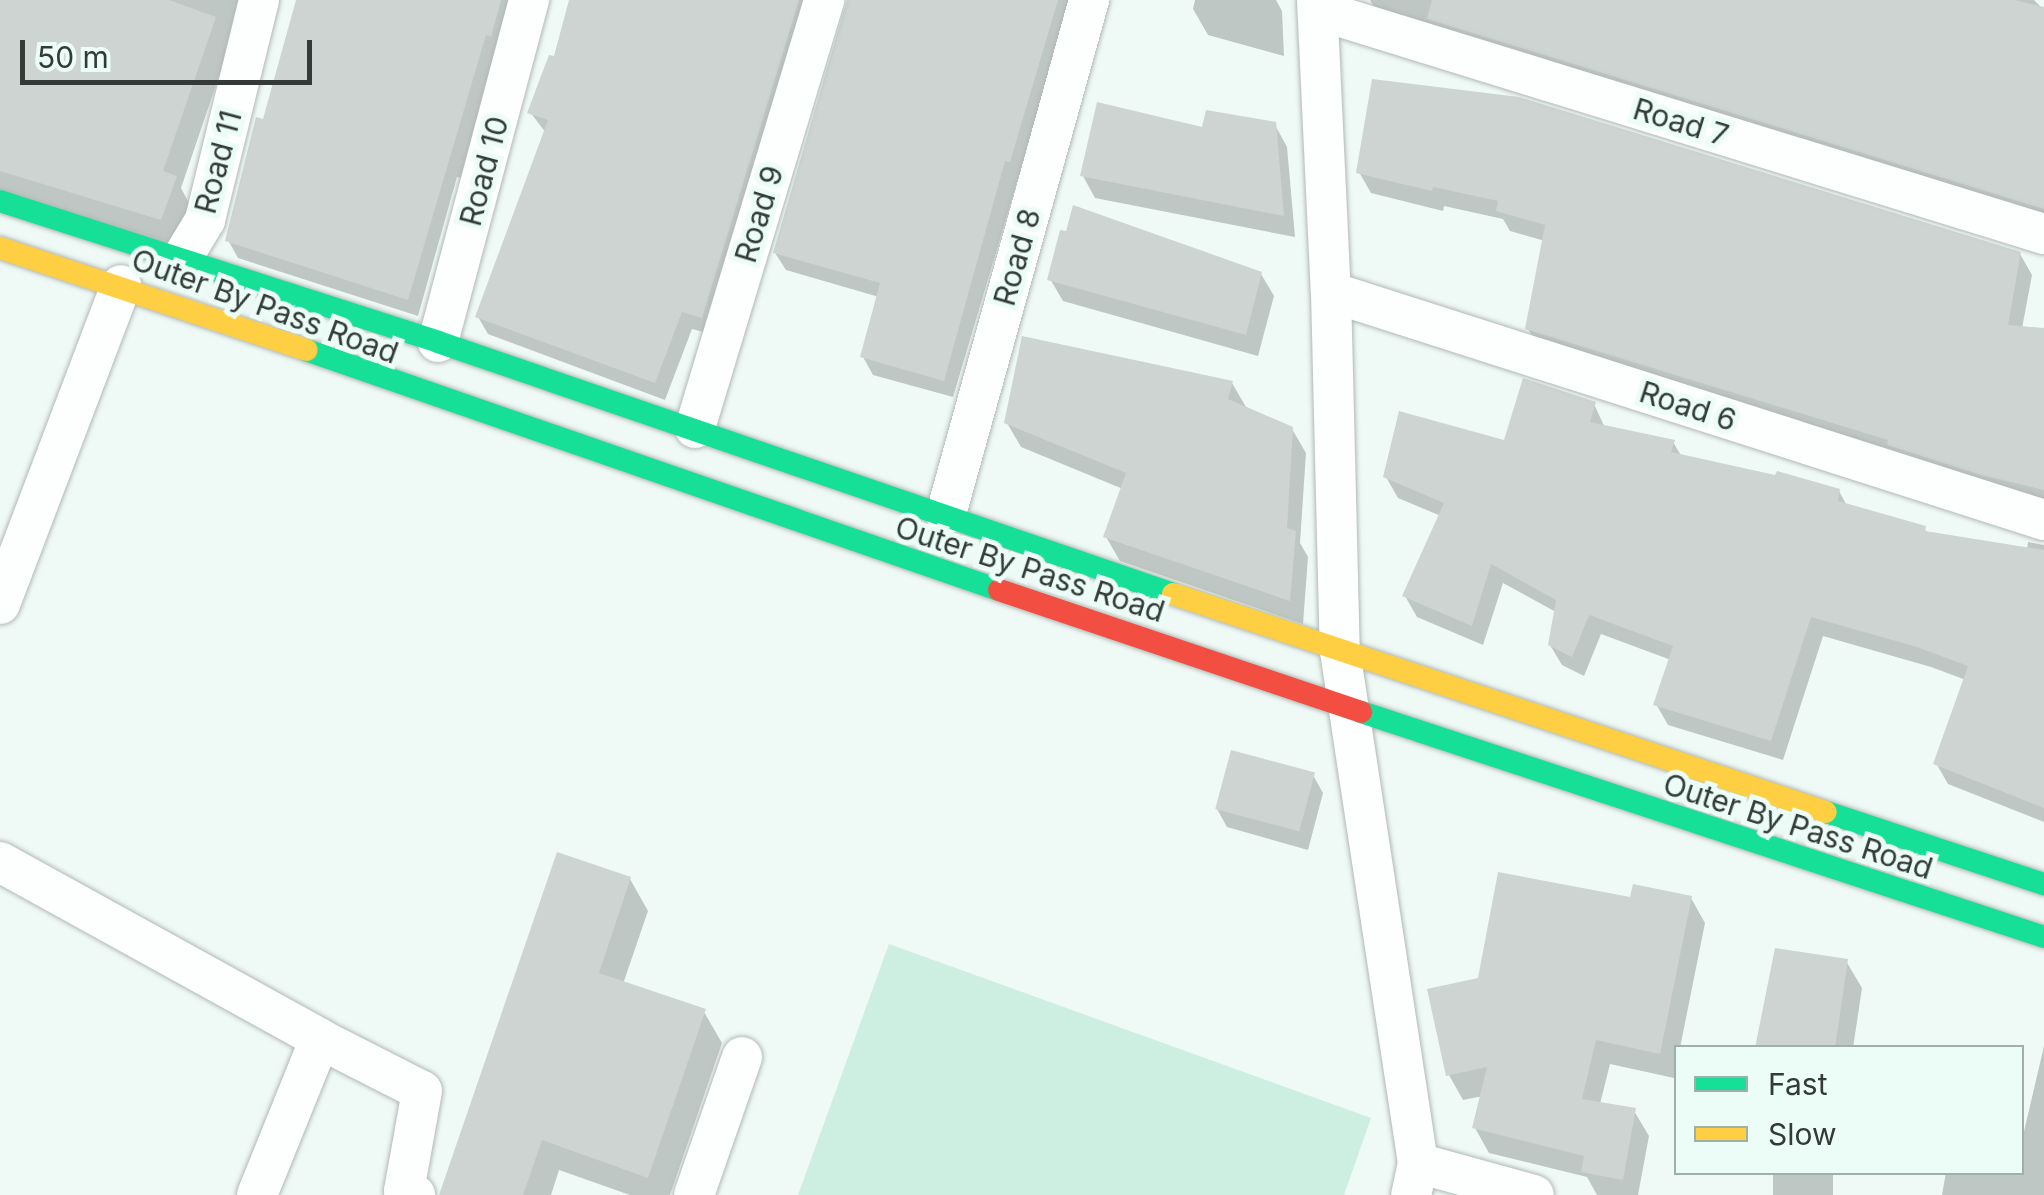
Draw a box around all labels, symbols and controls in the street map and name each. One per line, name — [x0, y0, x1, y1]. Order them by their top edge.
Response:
scale bar — [25, 20, 318, 82]
text: 50 m — [37, 39, 109, 75]
street label: Road 7 — [1629, 90, 1733, 154]
street label: Road 11 — [187, 107, 249, 217]
street label: Road 10 — [452, 112, 516, 230]
street label: Road 9 — [727, 161, 791, 267]
street label: Road 8 — [986, 204, 1048, 310]
street label: Outer By Pass Road — [127, 241, 403, 371]
street label: Road 6 — [1635, 374, 1741, 438]
street label: Outer By Pass Road — [891, 508, 1169, 630]
street label: Outer By Pass Road — [1659, 765, 1937, 887]
legend — [1674, 1045, 2024, 1175]
text: Fast — [1768, 1066, 1827, 1102]
text: Slow — [1768, 1116, 1837, 1152]

